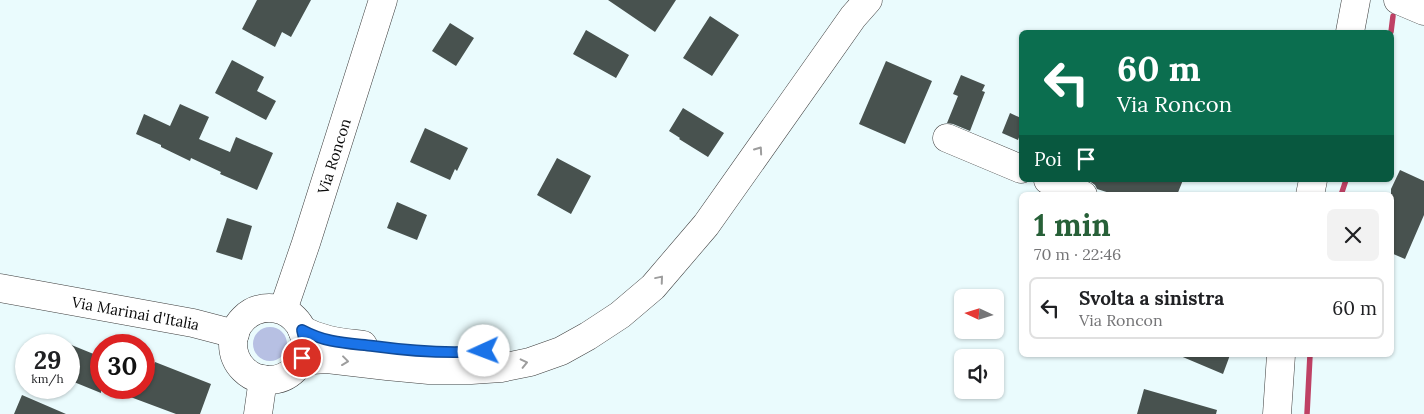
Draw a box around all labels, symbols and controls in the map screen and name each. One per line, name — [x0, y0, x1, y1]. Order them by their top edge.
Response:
text: 60 m — [1117, 46, 1201, 91]
icon: left — [1034, 50, 1099, 115]
text: Via Roncon — [1117, 90, 1232, 118]
street label: Via Roncon — [312, 116, 354, 197]
icon: arrive — [1072, 145, 1100, 173]
one-way arrow — [753, 146, 762, 156]
text: Poi — [1034, 147, 1062, 171]
text: 1 min — [1034, 206, 1111, 244]
button: close — [1327, 209, 1379, 261]
text: 70 m · 22:46 — [1034, 244, 1121, 264]
one-way arrow — [655, 275, 664, 284]
text: Svolta a sinistra — [1079, 286, 1224, 310]
north arrow — [954, 289, 1004, 339]
map controls — [954, 289, 1004, 399]
street label: Via Marinai d'Italia — [69, 292, 202, 334]
icon: left — [1036, 294, 1064, 322]
text: 60 m — [1332, 296, 1377, 320]
text: Via Roncon — [1079, 310, 1163, 330]
position arrow — [457, 324, 509, 376]
speed limit sign: 30 — [90, 334, 155, 399]
pin — [281, 337, 323, 379]
text: 29 — [34, 344, 61, 376]
icon: arrive — [288, 344, 316, 372]
button: sound — [954, 349, 1004, 399]
one-way arrow — [341, 355, 349, 366]
one-way arrow — [520, 358, 529, 369]
text: km/h — [31, 371, 64, 386]

